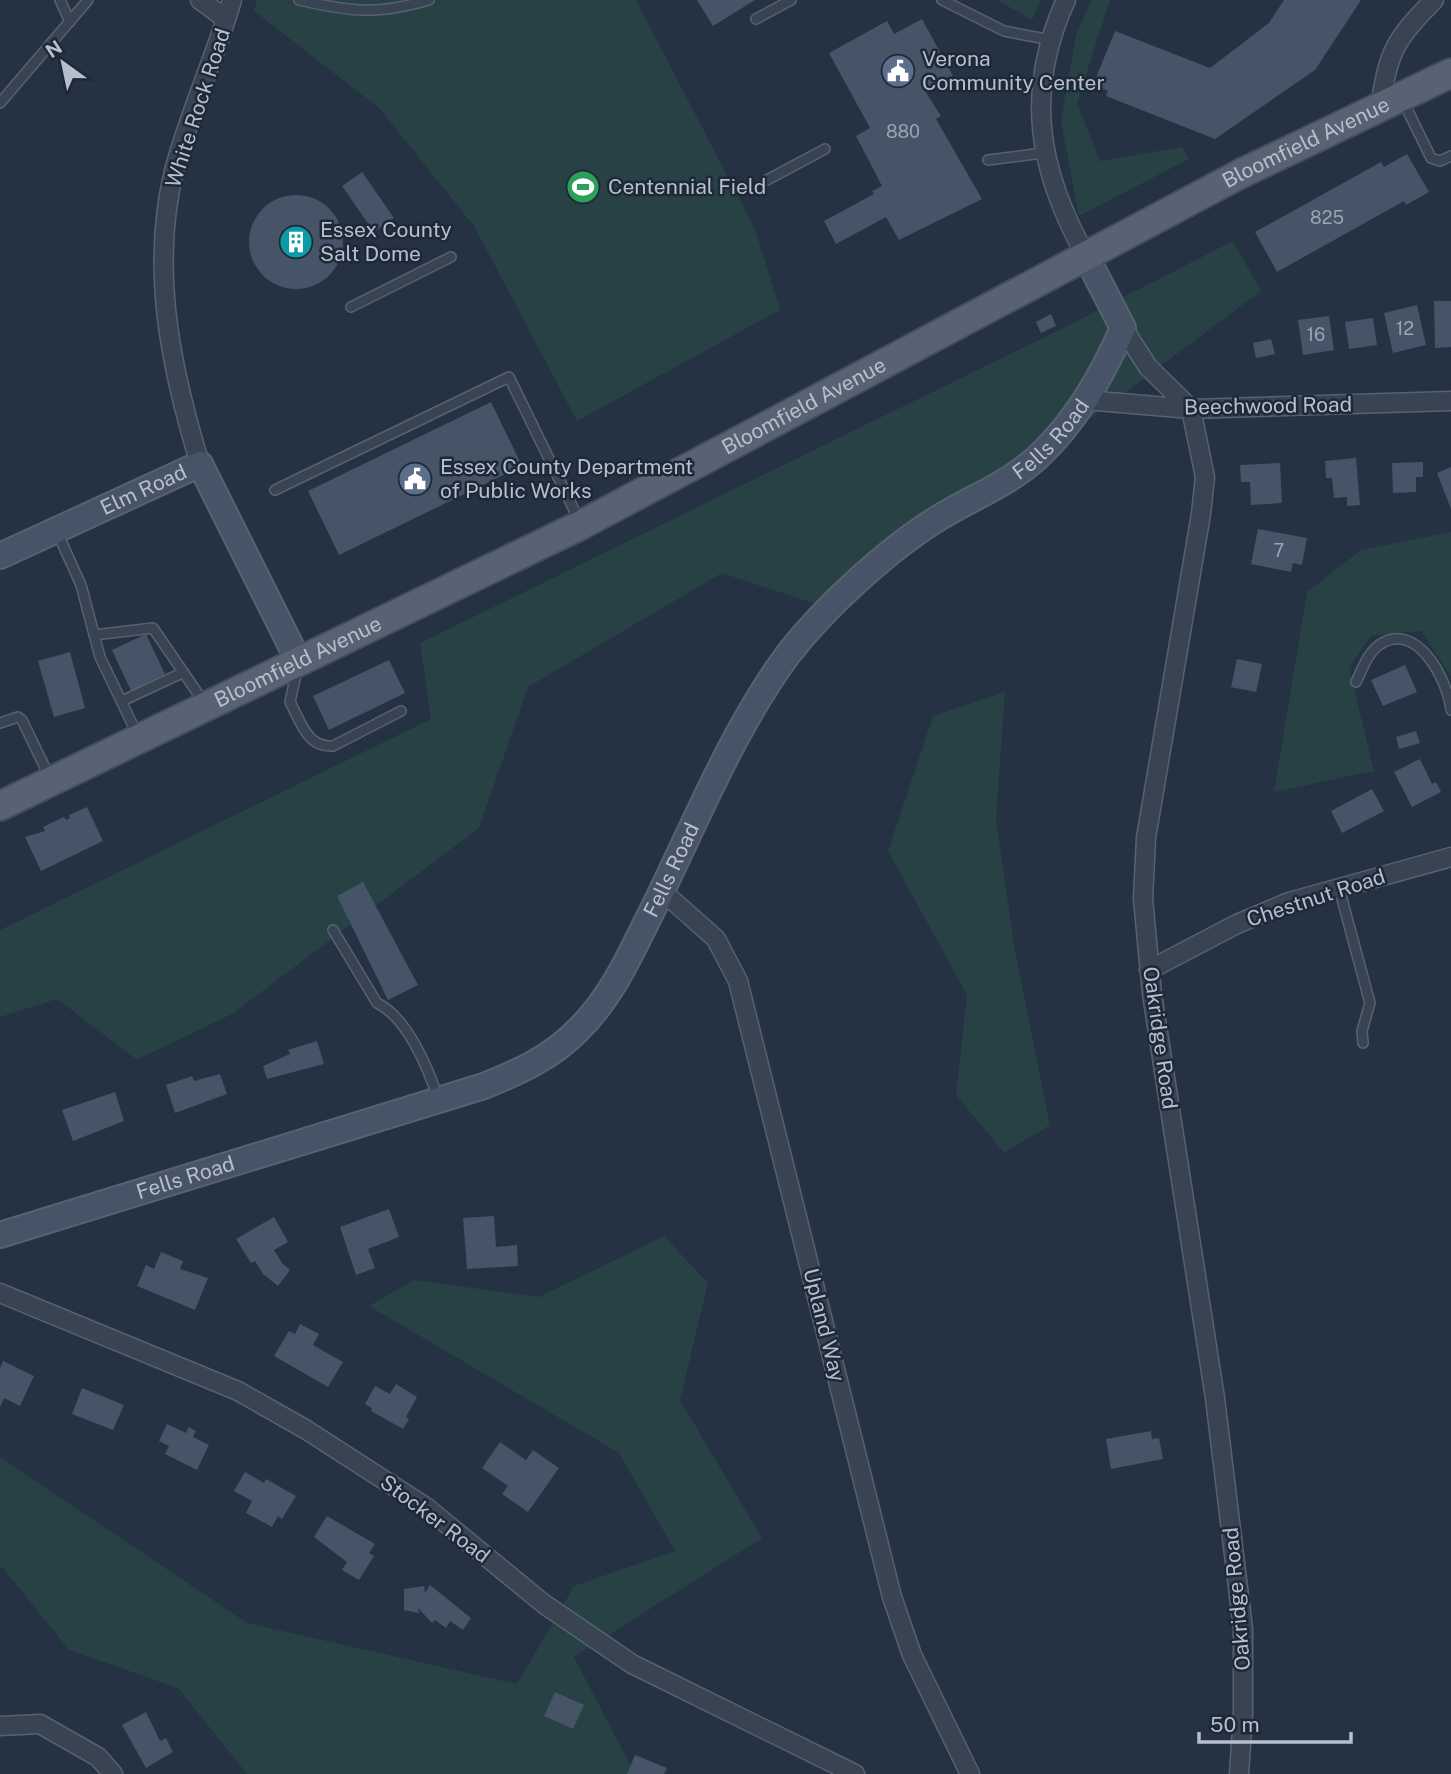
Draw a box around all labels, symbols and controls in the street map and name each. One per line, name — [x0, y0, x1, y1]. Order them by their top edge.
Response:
street label: White Rock Road — [160, 25, 235, 191]
north arrow — [28, 28, 98, 98]
text: N — [42, 35, 66, 62]
place label: Verona Community Center — [922, 46, 1105, 95]
public building icon: Verona Community Center — [879, 52, 917, 90]
street label: Bloomfield Avenue — [1218, 91, 1393, 193]
house number: 880 — [886, 121, 920, 142]
sports icon: Centennial Field — [564, 168, 602, 206]
place label: Centennial Field — [608, 174, 766, 199]
house number: 825 — [1310, 207, 1344, 228]
place label: Essex County Salt Dome — [320, 217, 452, 266]
building icon: Essex County Salt Dome — [277, 223, 315, 261]
house number: 12 — [1396, 318, 1414, 339]
house number: 16 — [1307, 324, 1325, 345]
street label: Bloomfield Avenue — [717, 352, 890, 460]
street label: Beechwood Road — [1184, 392, 1352, 419]
street label: Fells Road — [1008, 394, 1094, 485]
place label: Essex County Department of Public Works — [440, 454, 693, 503]
street label: Elm Road — [96, 459, 190, 520]
public building icon: Essex County Department of Public Works — [396, 460, 434, 498]
house number: 7 — [1274, 540, 1284, 561]
street label: Bloomfield Avenue — [210, 610, 385, 712]
street label: Fells Road — [638, 819, 704, 921]
street label: Chestnut Road — [1243, 863, 1388, 932]
street label: Oakridge Road — [1138, 965, 1183, 1111]
street label: Fells Road — [133, 1151, 238, 1204]
street label: Upland Way — [798, 1266, 851, 1384]
street label: Stocker Road — [375, 1469, 495, 1568]
street label: Oakridge Road — [1218, 1526, 1255, 1672]
scale bar — [1199, 1700, 1351, 1744]
text: 50 m — [1210, 1712, 1260, 1737]

